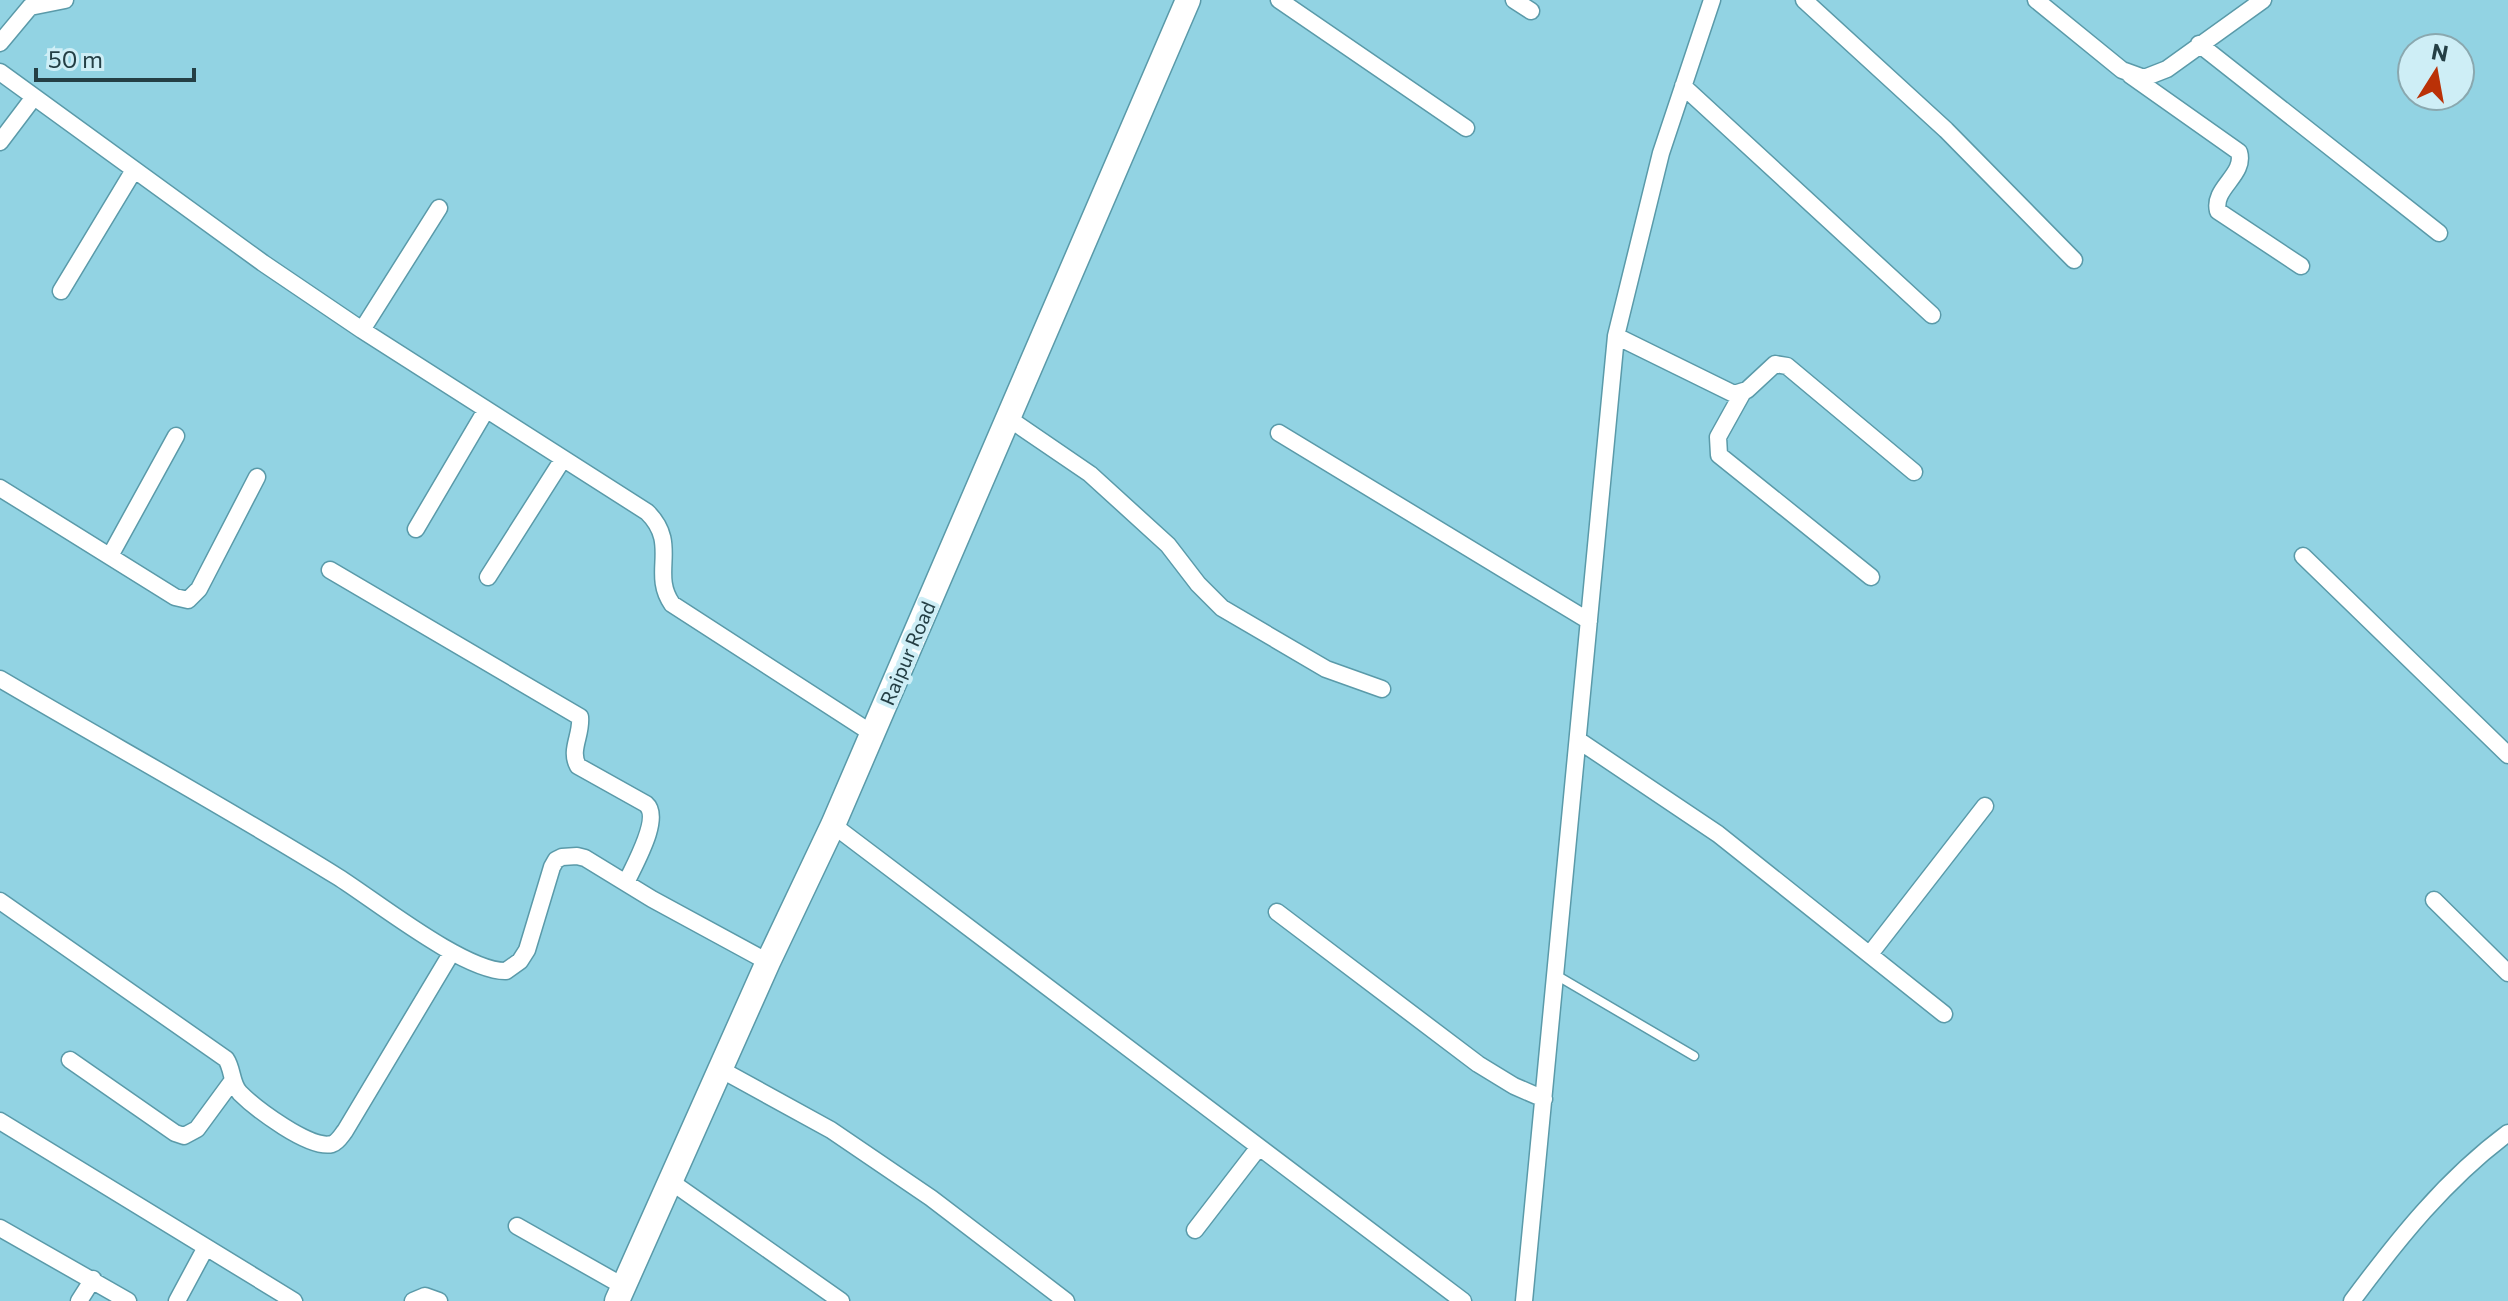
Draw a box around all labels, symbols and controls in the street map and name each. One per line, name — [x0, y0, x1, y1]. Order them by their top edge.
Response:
scale bar — [36, 32, 194, 82]
north arrow — [2396, 32, 2476, 112]
text: N — [2429, 37, 2451, 67]
text: 50 m — [48, 44, 103, 73]
street label: Raipur Road — [874, 597, 940, 709]

